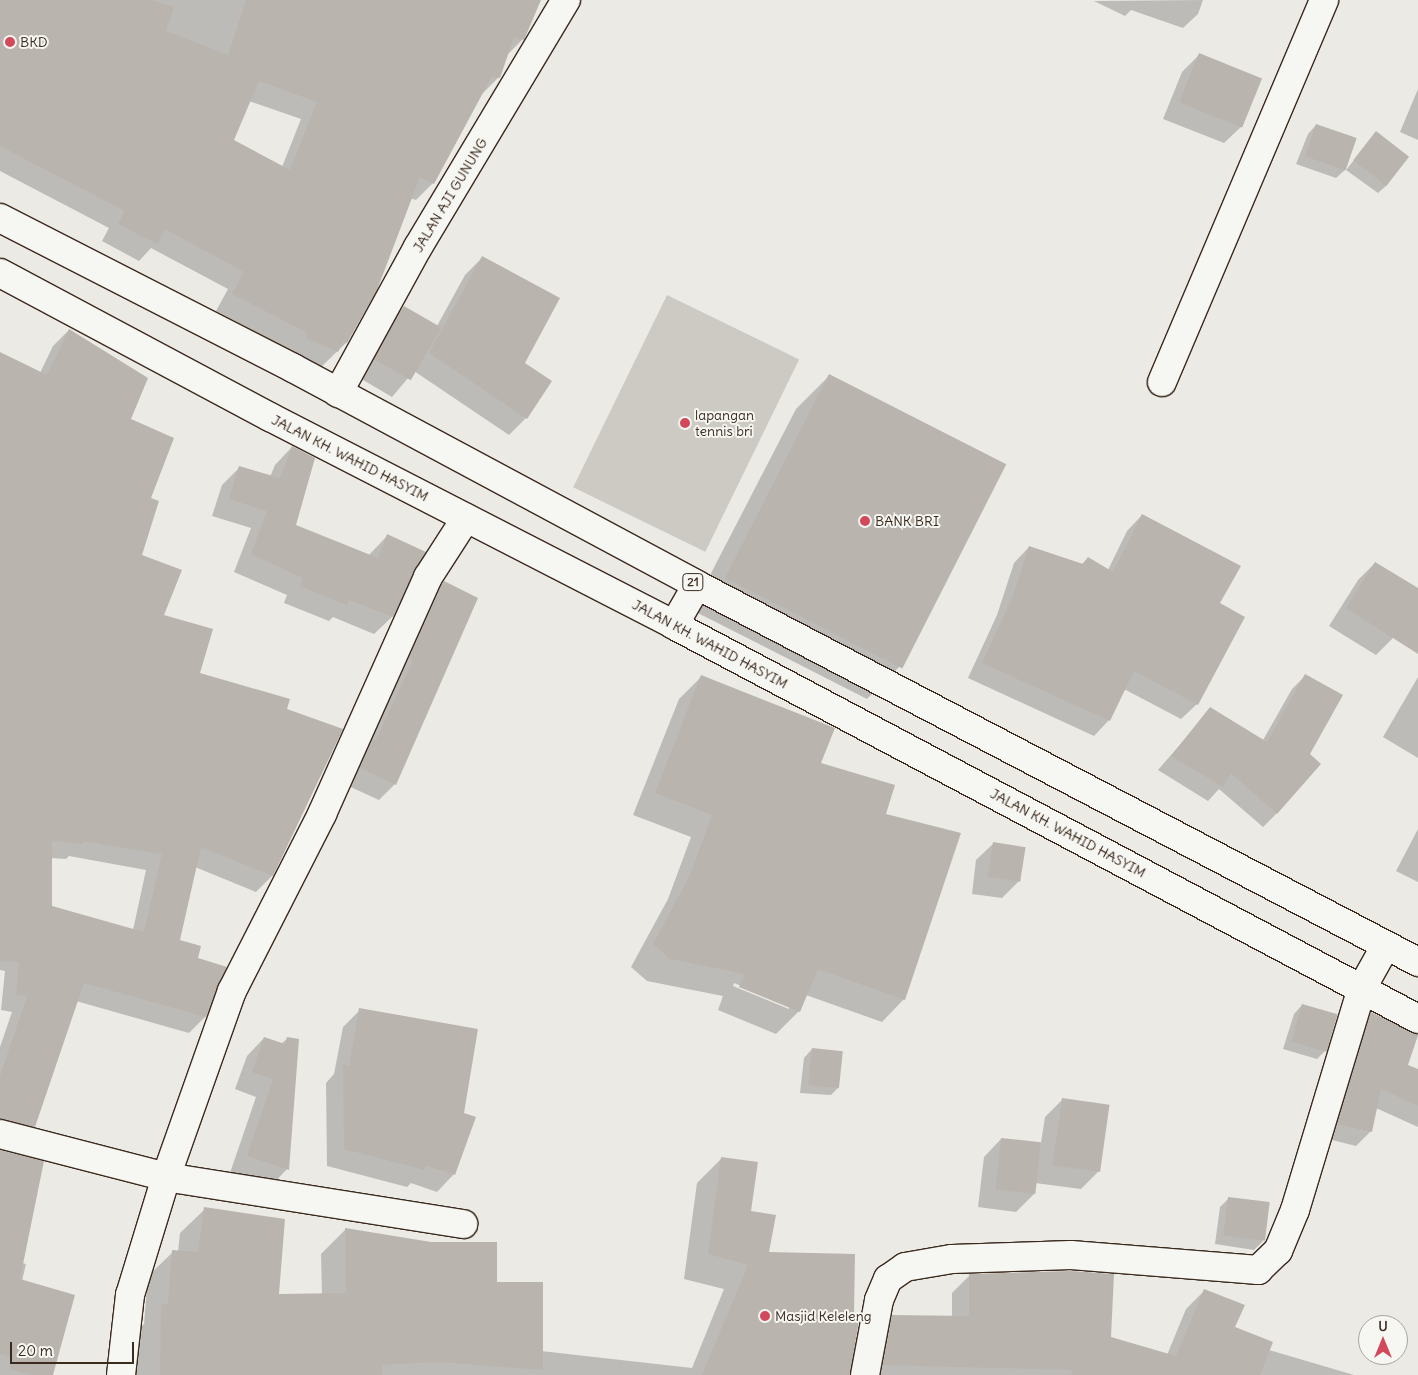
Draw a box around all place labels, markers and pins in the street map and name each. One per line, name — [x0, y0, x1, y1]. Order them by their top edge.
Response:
place label: BKD — [20, 34, 48, 50]
marker: BKD — [4, 36, 16, 48]
place label: lapangan tennis bri — [695, 407, 754, 440]
marker: lapangan tennis bri — [679, 417, 691, 429]
place label: BANK BRI — [875, 513, 939, 529]
marker: BANK BRI — [859, 515, 871, 527]
place label: Masjid Keleleng — [775, 1308, 872, 1324]
marker: Masjid Keleleng — [759, 1310, 771, 1322]

